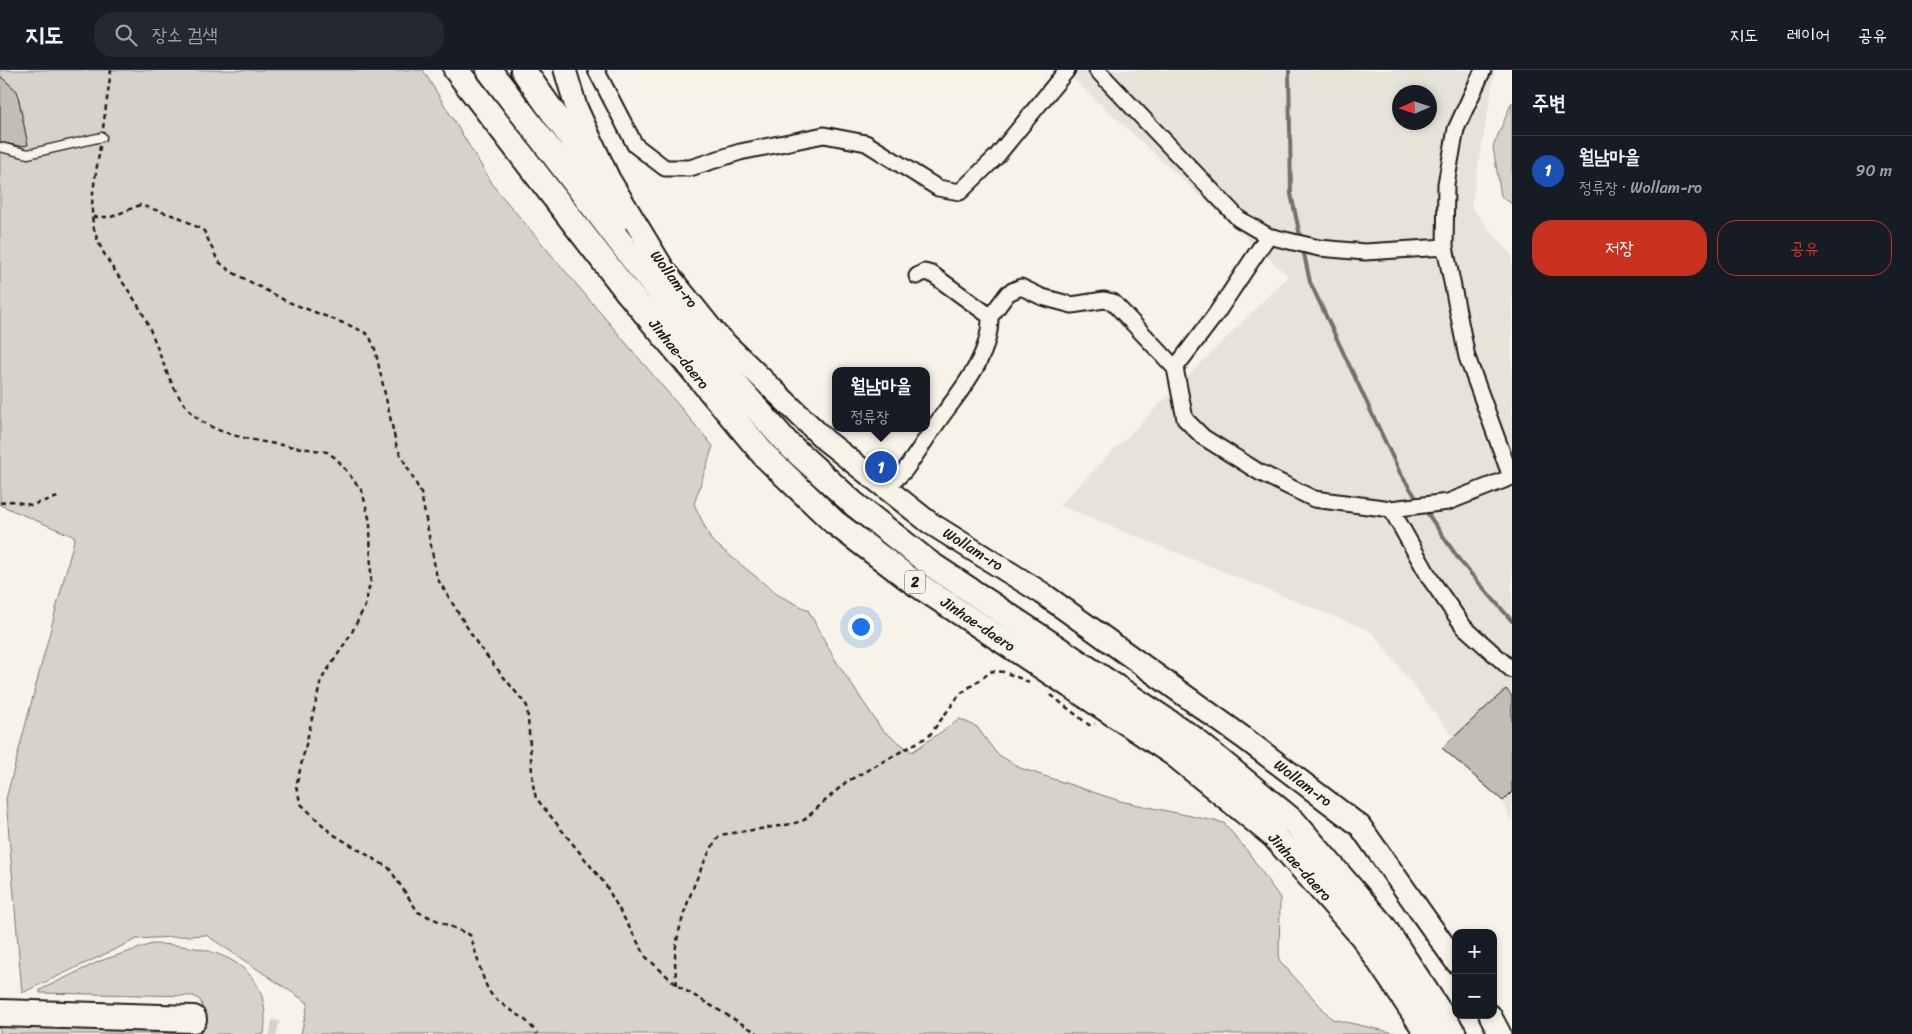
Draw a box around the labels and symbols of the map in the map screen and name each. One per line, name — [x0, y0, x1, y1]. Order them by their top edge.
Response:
north arrow — [1392, 85, 1437, 130]
street label: Wollam-ro — [643, 244, 705, 314]
street label: Jinhae-daero — [641, 312, 716, 396]
pin: 1 — [865, 448, 897, 486]
street label: Wollam-ro — [938, 520, 1009, 578]
road number: 2 — [905, 571, 925, 594]
street label: Jinhae-daero — [934, 589, 1021, 659]
your location — [848, 614, 874, 640]
street label: Wollam-ro — [1268, 752, 1338, 814]
street label: Jinhae-daero — [1261, 826, 1339, 908]

